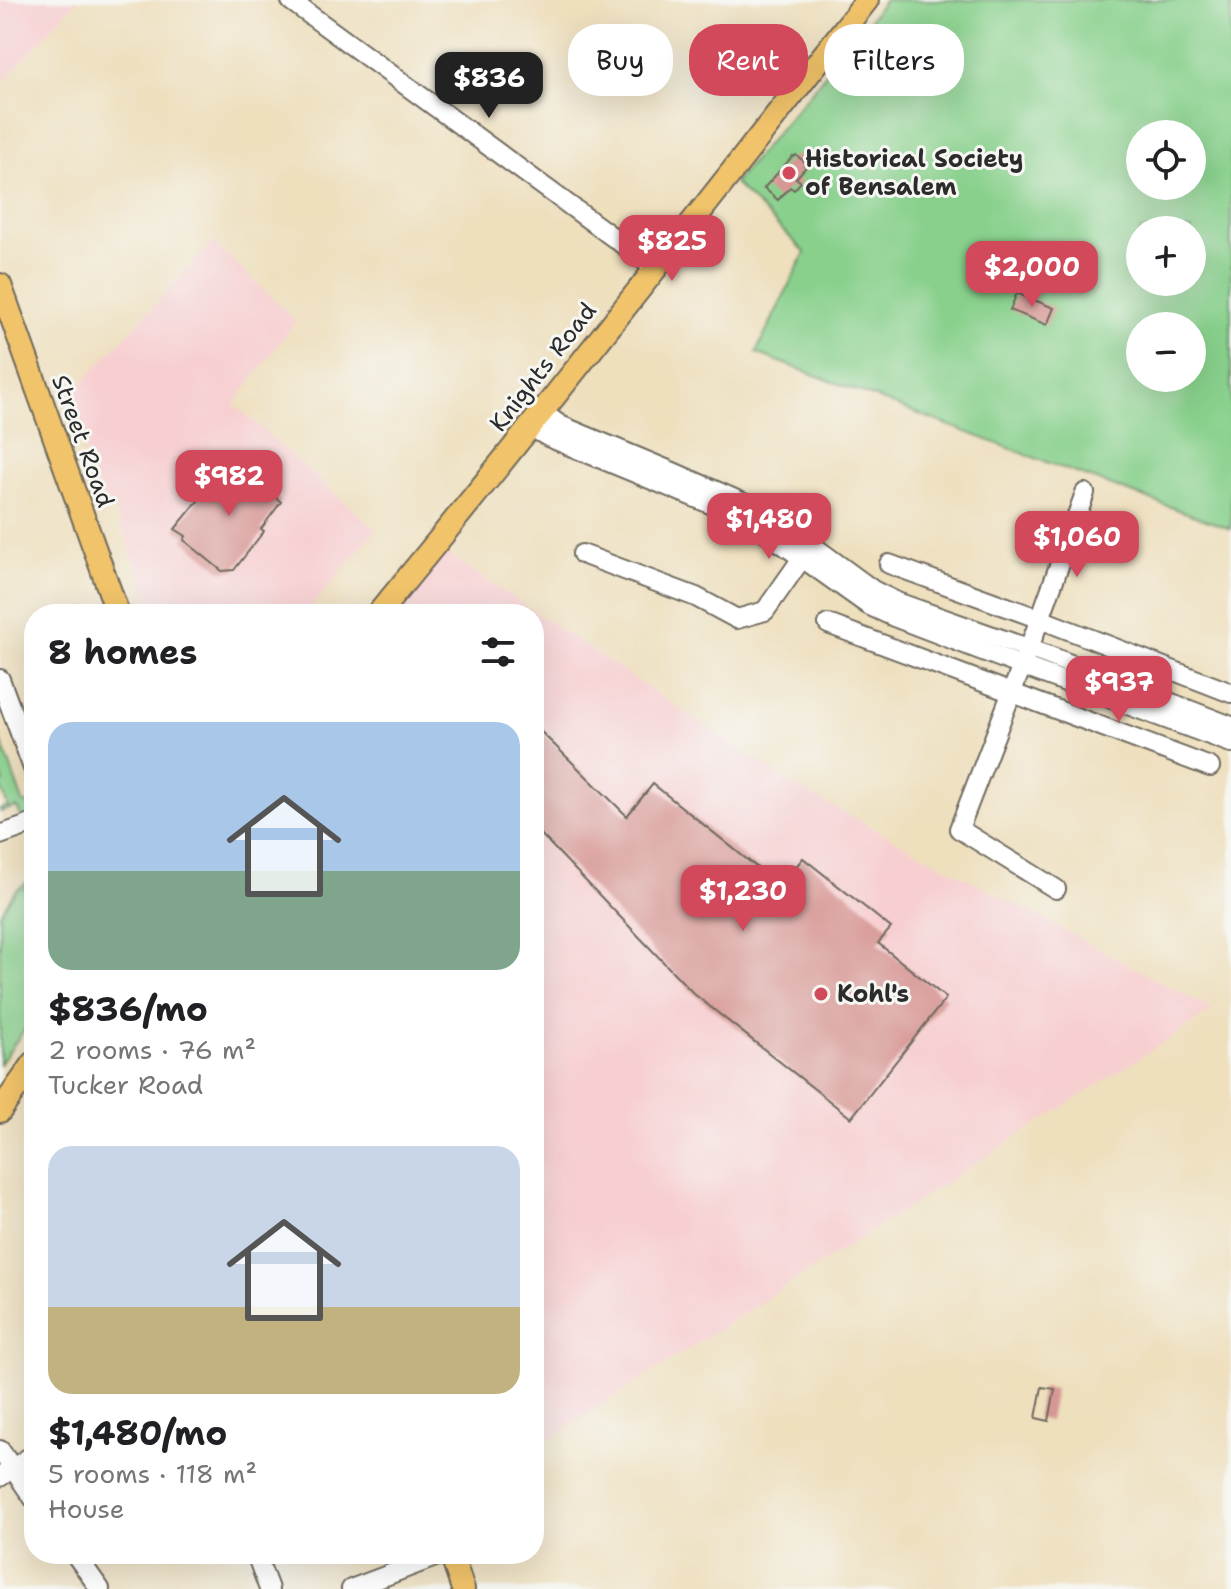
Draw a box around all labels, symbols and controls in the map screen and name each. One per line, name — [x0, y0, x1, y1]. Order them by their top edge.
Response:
chip: Buy — [568, 24, 673, 96]
chip: Rent — [689, 24, 808, 96]
chip: Filters — [824, 24, 964, 96]
pin: $836 — [442, 52, 536, 120]
text: $836 — [453, 60, 525, 95]
map controls — [1126, 120, 1206, 392]
button: locate — [1126, 120, 1206, 200]
place label: Historical Society of Bensalem — [805, 143, 1024, 203]
marker: Historical Society of Bensalem — [780, 164, 798, 182]
pin: $825 — [625, 215, 719, 283]
button: + — [1126, 216, 1206, 296]
text: $825 — [637, 223, 707, 258]
pin: $2,000 — [967, 241, 1097, 309]
text: $2,000 — [984, 249, 1080, 284]
street label: Knights Road — [482, 296, 604, 438]
button: − — [1126, 312, 1206, 392]
street label: Street Road — [44, 370, 122, 512]
pin: $982 — [182, 450, 276, 518]
text: $982 — [193, 458, 265, 493]
pin: $1,480 — [704, 493, 834, 561]
text: $1,480 — [725, 501, 813, 536]
pin: $1,060 — [1012, 511, 1142, 579]
text: $1,060 — [1033, 519, 1121, 554]
text: 8 homes — [48, 629, 197, 675]
icon: filters — [476, 630, 520, 674]
pin: $937 — [1072, 656, 1166, 724]
text: $937 — [1084, 664, 1154, 699]
icon: home — [212, 774, 356, 918]
pin: $1,230 — [678, 865, 808, 933]
text: $1,230 — [699, 873, 787, 908]
place label: Kohl's — [837, 978, 909, 1010]
marker: Kohl's — [812, 985, 830, 1003]
text: $836/mo — [48, 986, 208, 1032]
text: 2 rooms · 76 m² — [48, 1032, 256, 1067]
text: Tucker Road — [48, 1067, 203, 1102]
icon: home — [212, 1198, 356, 1342]
text: $1,480/mo — [48, 1410, 227, 1456]
text: 5 rooms · 118 m² — [48, 1456, 257, 1491]
text: House — [48, 1491, 124, 1526]

